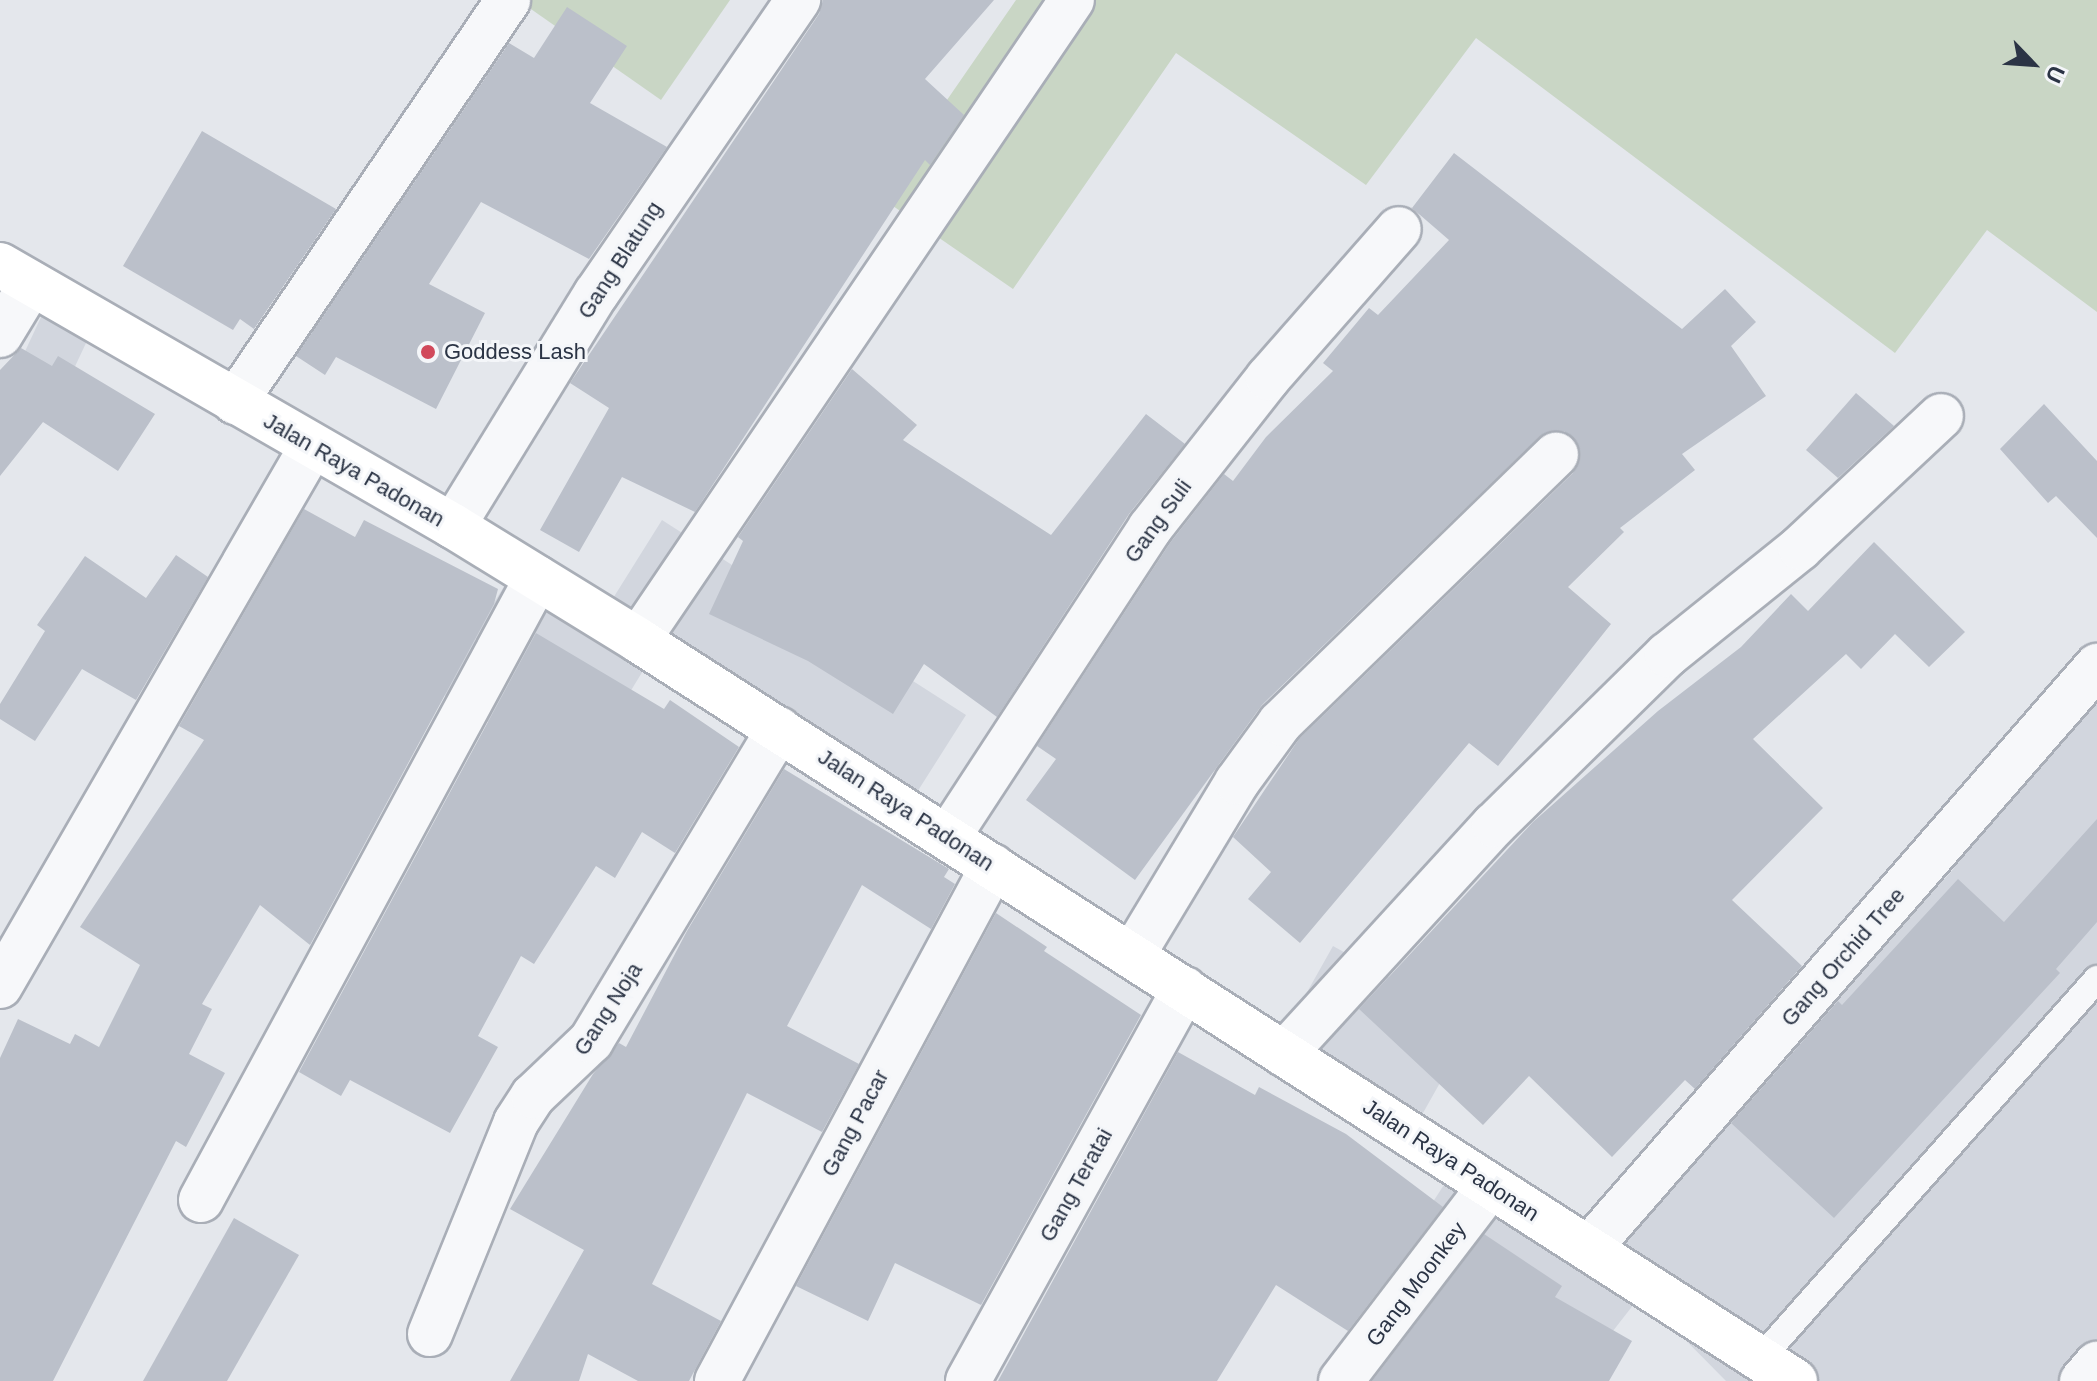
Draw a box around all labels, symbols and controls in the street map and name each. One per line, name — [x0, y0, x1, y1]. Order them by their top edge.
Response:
north arrow — [1993, 24, 2073, 104]
text: U — [2041, 62, 2070, 87]
street label: Gang Blatung — [572, 196, 668, 324]
place label: Goddess Lash — [444, 339, 586, 365]
marker: Goddess Lash — [419, 343, 437, 361]
street label: Jalan Raya Padonan — [259, 408, 449, 532]
street label: Gang Suli — [1119, 474, 1197, 568]
street label: Jalan Raya Padonan — [813, 743, 999, 877]
street label: Gang Orchid Tree — [1776, 882, 1910, 1032]
street label: Gang Noja — [568, 958, 648, 1060]
street label: Gang Pacar — [816, 1065, 894, 1181]
street label: Jalan Raya Padonan — [1358, 1093, 1544, 1227]
street label: Gang Teratai — [1034, 1124, 1118, 1246]
street label: Gang Moonkey — [1361, 1216, 1471, 1352]

